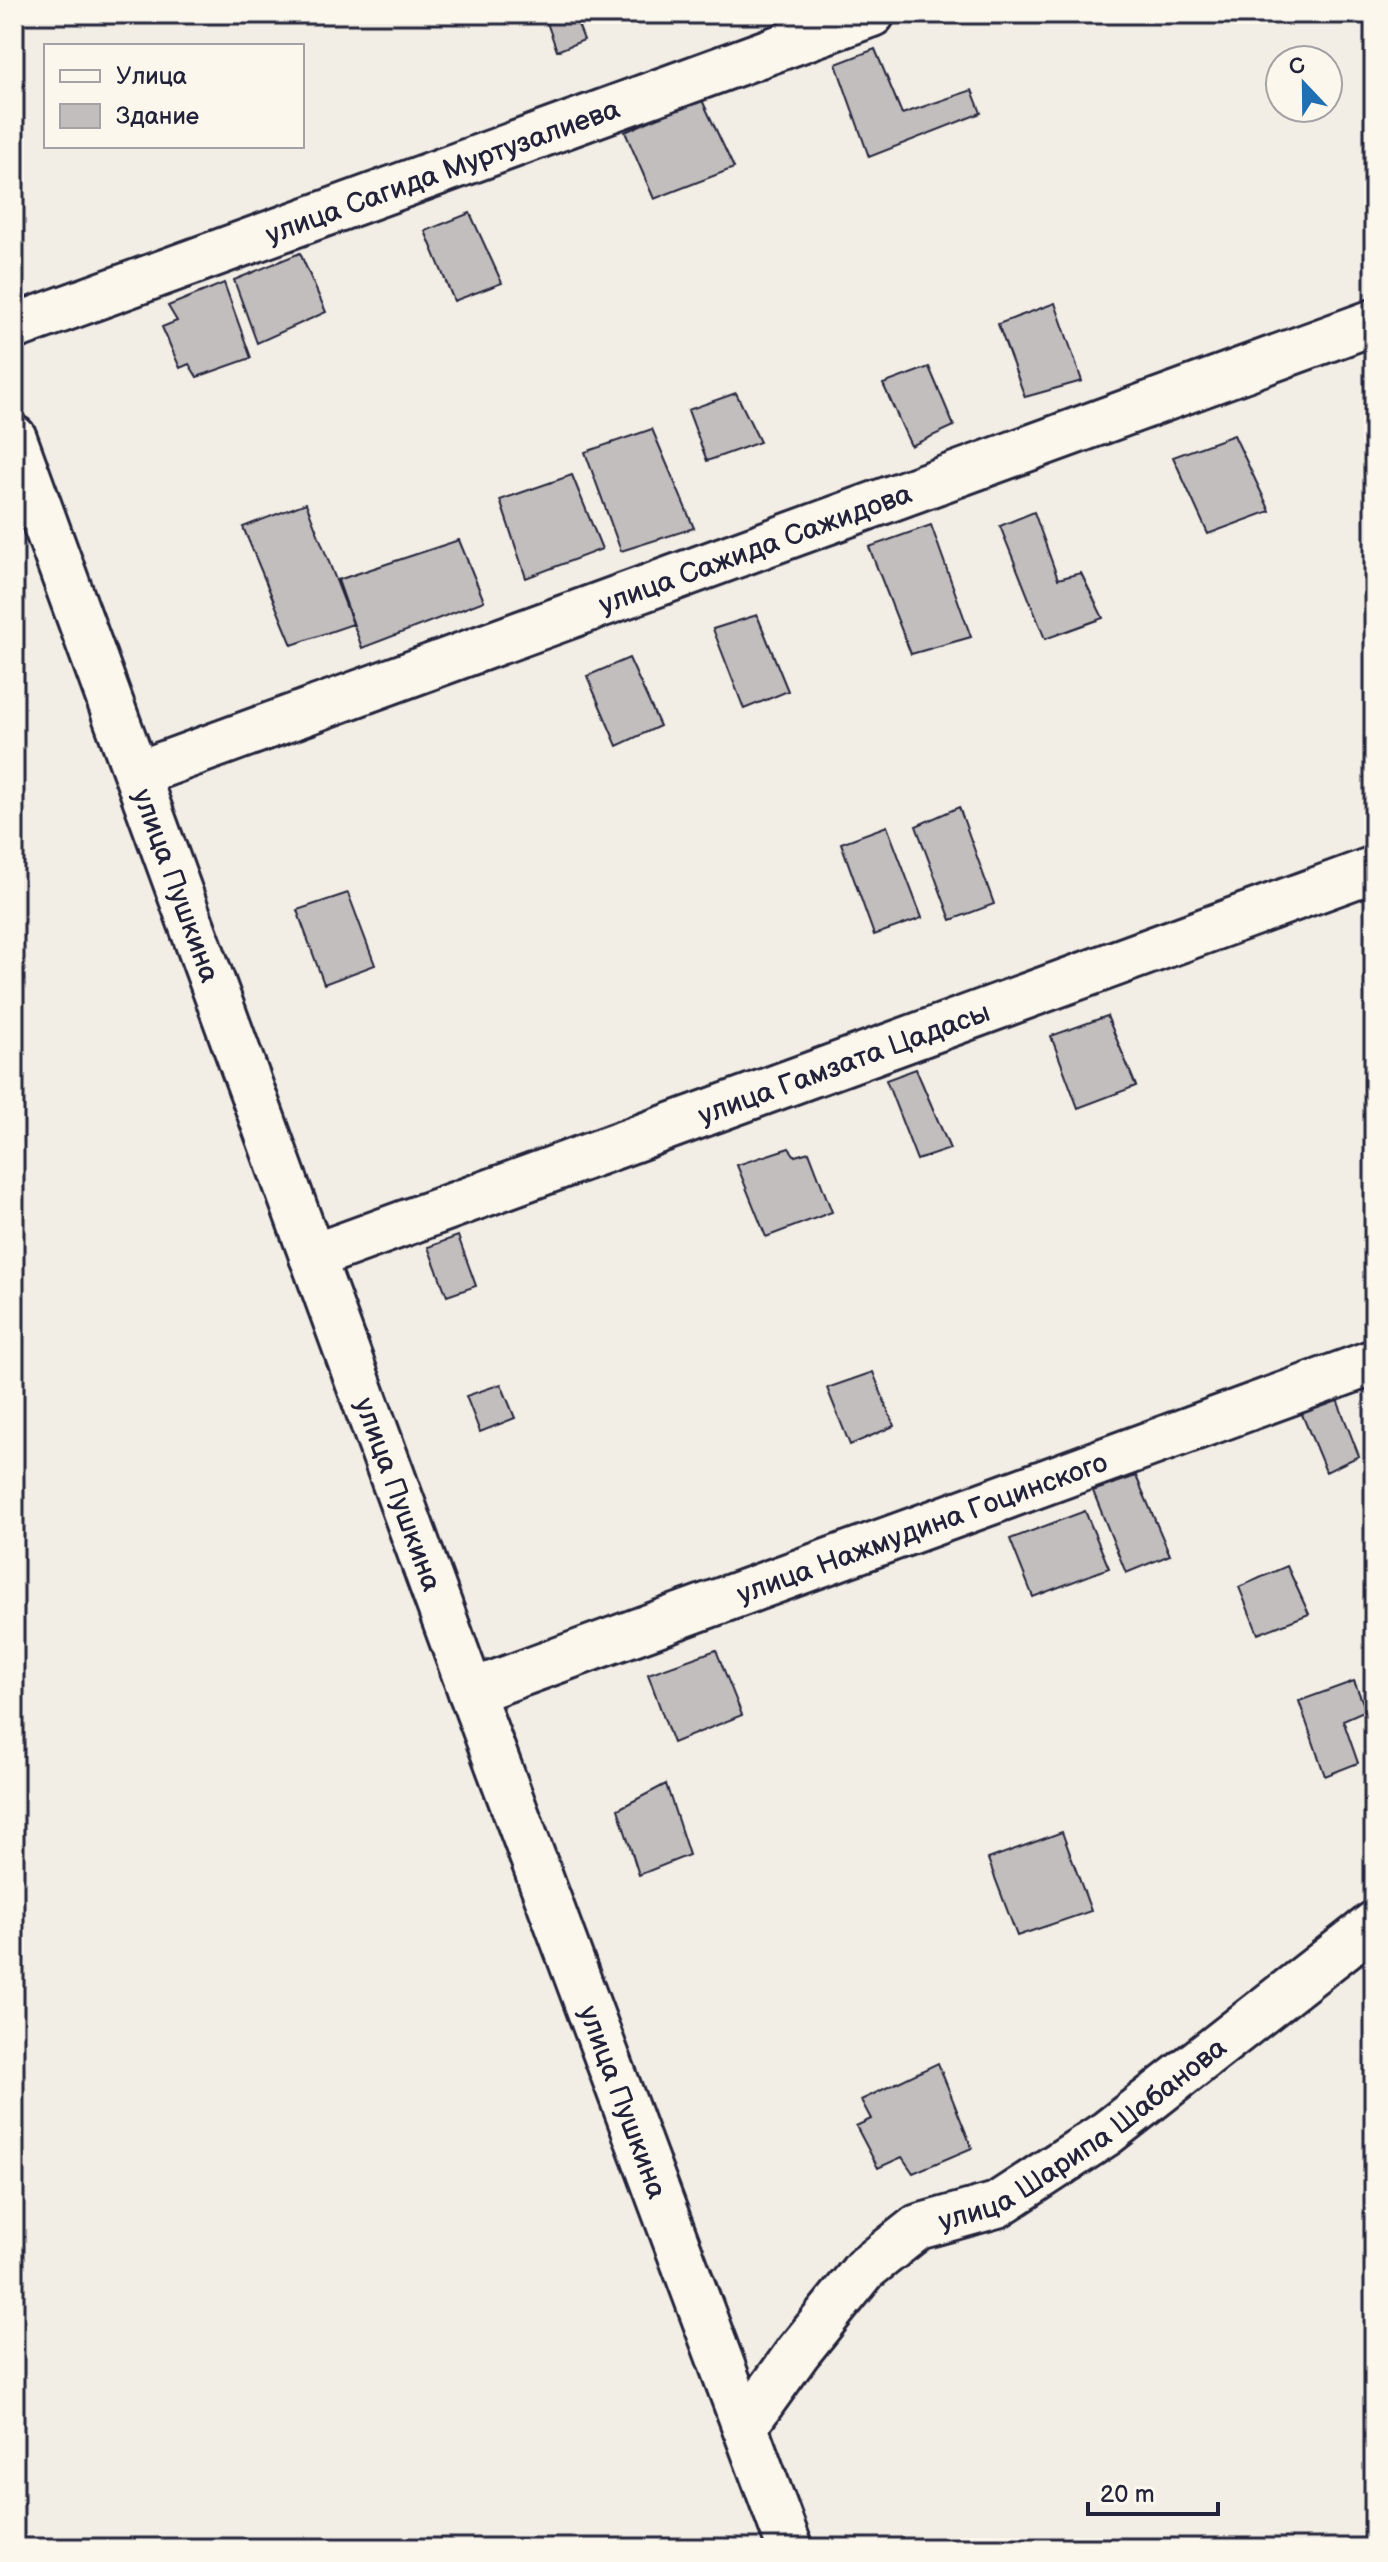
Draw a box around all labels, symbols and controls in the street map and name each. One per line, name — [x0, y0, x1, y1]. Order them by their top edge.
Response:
legend — [44, 44, 304, 148]
north arrow — [1264, 44, 1344, 124]
text: С — [1285, 51, 1309, 82]
text: Улица — [116, 62, 187, 91]
street label: улица Сагида Муртузалиева — [261, 92, 625, 252]
text: Здание — [116, 102, 199, 131]
street label: улица Сажида Сажидова — [595, 477, 917, 622]
street label: улица Пушкина — [125, 784, 226, 987]
street label: улица Гамзата Цадасы — [694, 996, 994, 1132]
street label: улица Пушкина — [347, 1393, 448, 1596]
street label: улица Нажмудина Гоцинского — [733, 1446, 1112, 1611]
street label: улица Пушкина — [571, 2001, 673, 2204]
street label: улица Шарипа Шабанова — [935, 2031, 1233, 2238]
scale bar — [1088, 2466, 1218, 2516]
text: 20 m — [1100, 2480, 1155, 2509]

